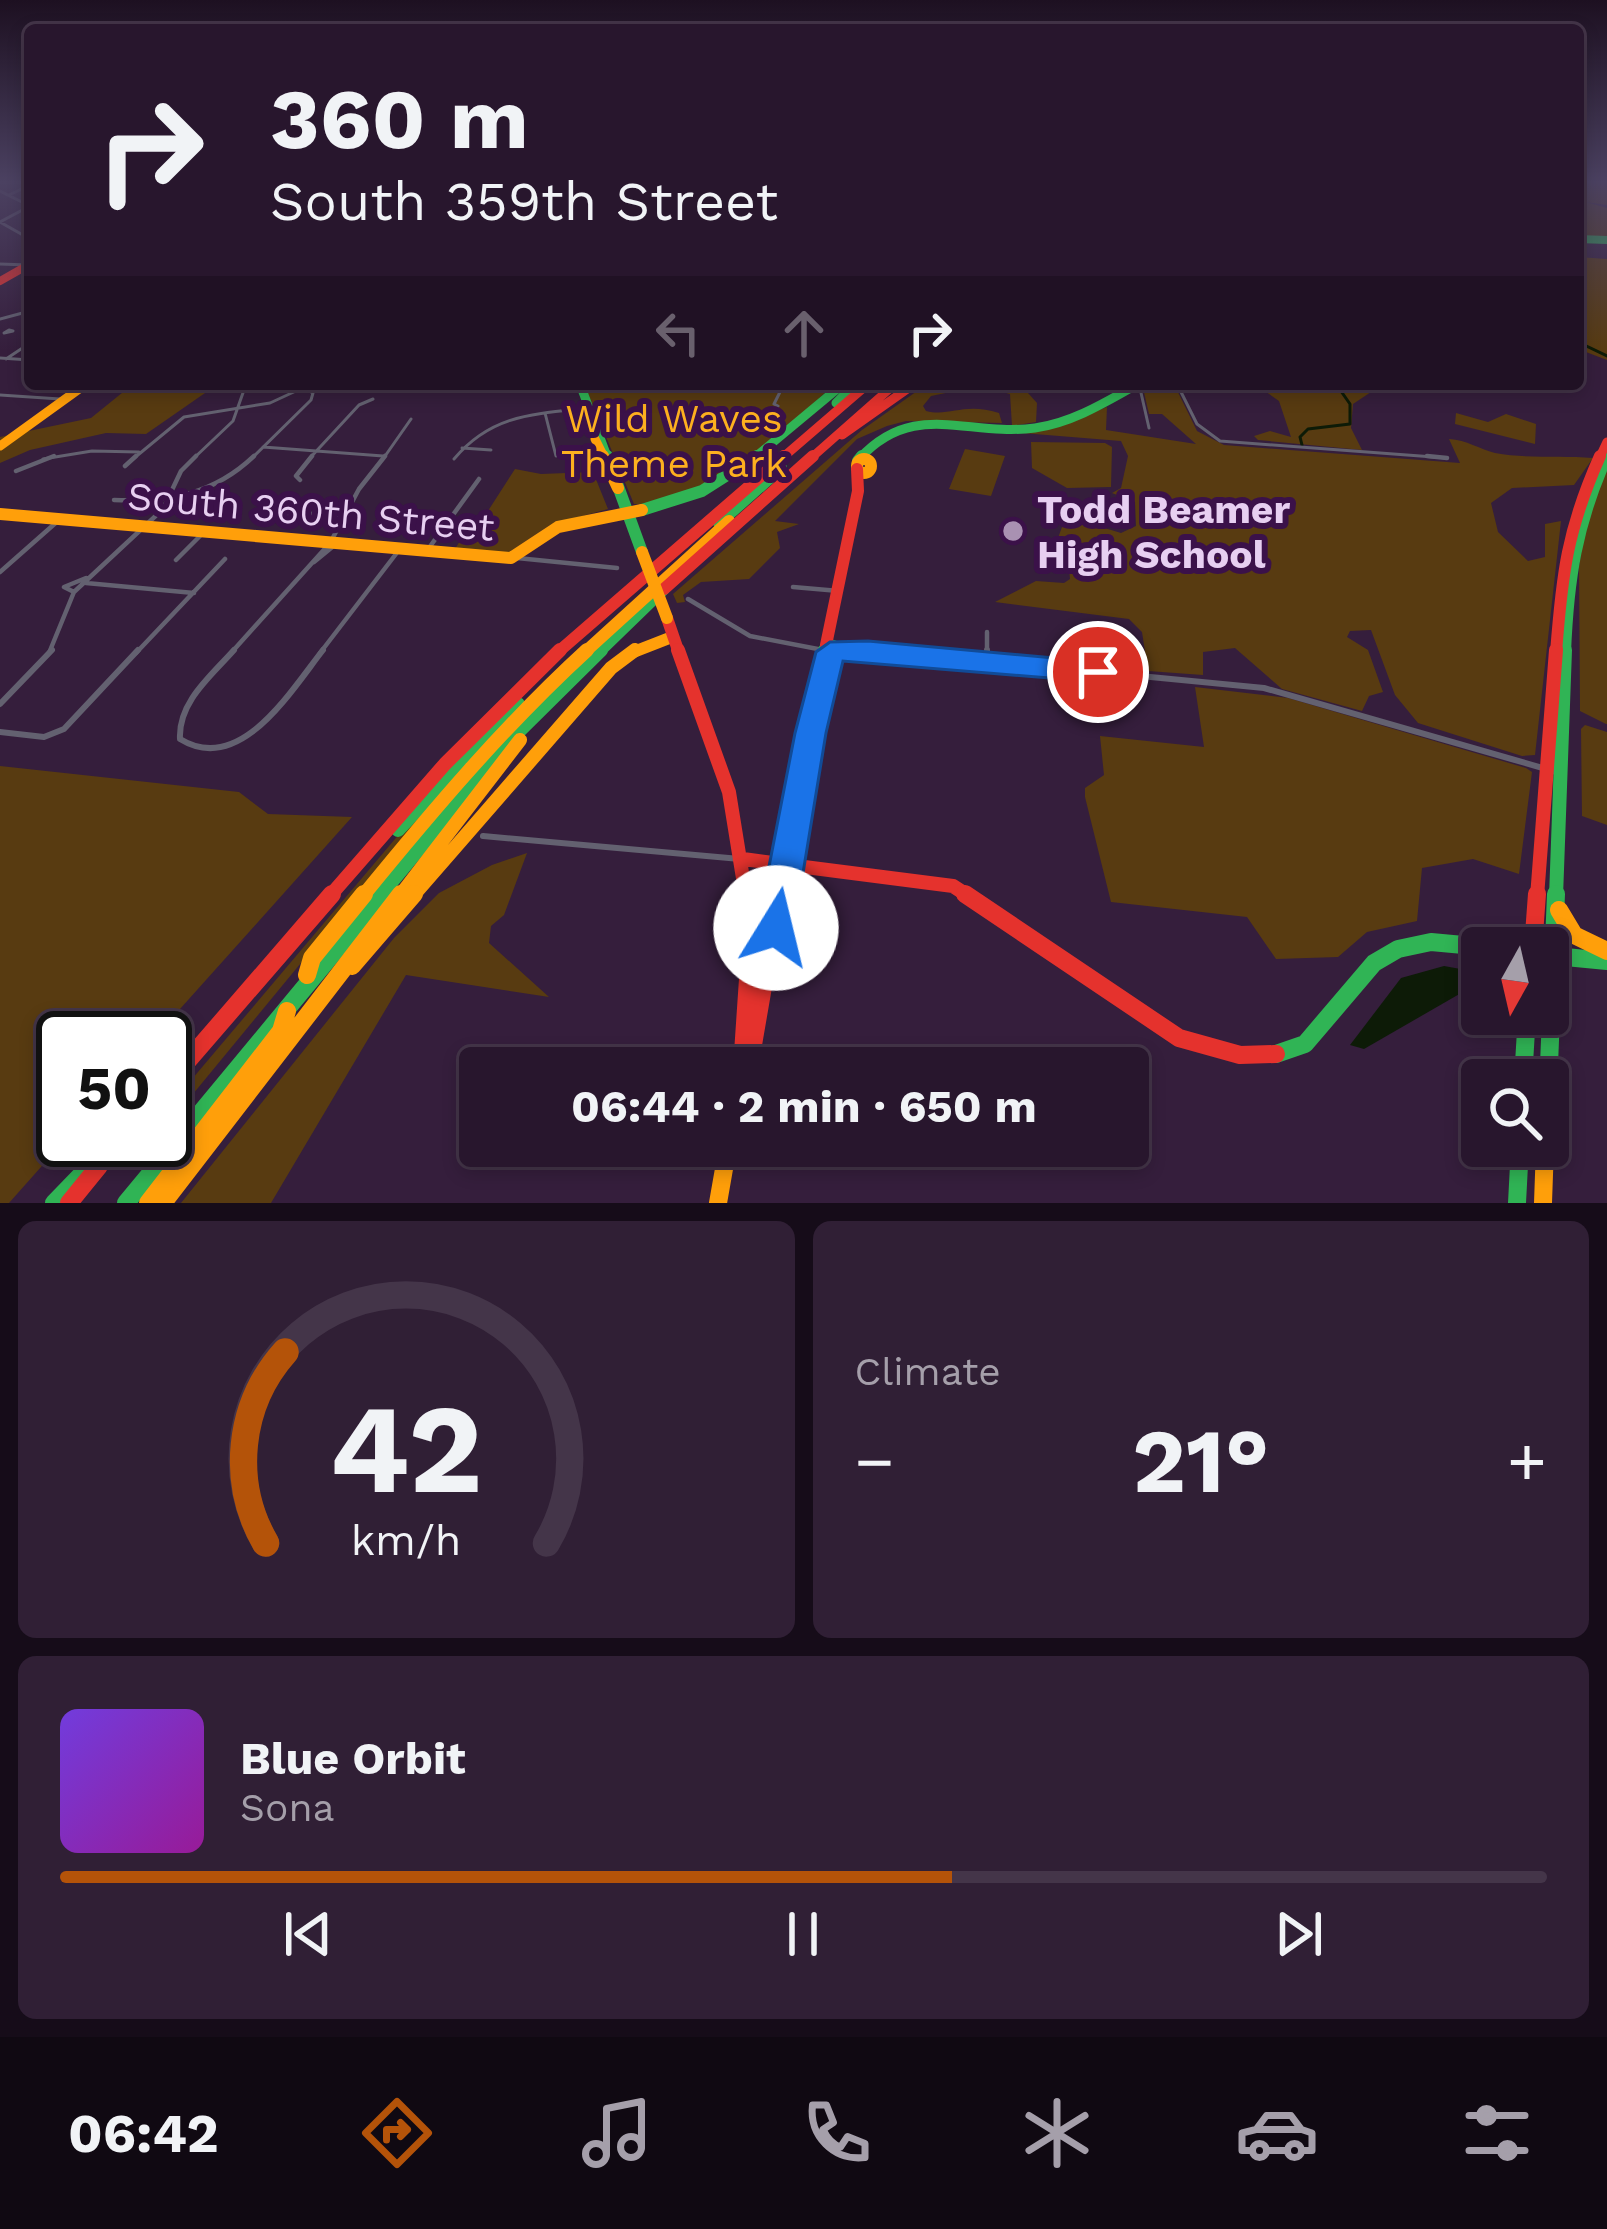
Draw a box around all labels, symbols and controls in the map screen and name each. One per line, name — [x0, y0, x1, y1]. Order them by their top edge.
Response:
text: 360 m — [270, 70, 529, 168]
icon: right — [72, 72, 228, 228]
text: South 359th Street — [270, 170, 778, 233]
icon: left — [645, 300, 711, 366]
icon: ahead — [771, 300, 837, 366]
icon: right — [897, 300, 963, 366]
park label: Wild Waves Theme Park — [561, 396, 787, 486]
street label: South 360th Street — [126, 473, 496, 550]
place label: Todd Beamer High School — [1037, 487, 1290, 577]
marker: Todd Beamer High School — [1000, 518, 1026, 544]
pin — [1047, 621, 1149, 723]
icon: arrive — [1065, 639, 1131, 705]
position arrow — [713, 865, 839, 991]
north arrow — [1461, 927, 1569, 1035]
map controls — [1461, 927, 1569, 1167]
speed limit sign: 50 — [36, 1011, 192, 1167]
button: search — [1461, 1059, 1569, 1167]
text: 06:44 · 2 min · 650 m — [571, 1080, 1037, 1133]
text: Climate — [855, 1349, 1001, 1394]
text: 42 — [329, 1376, 483, 1522]
text: 21° — [1132, 1408, 1269, 1514]
text: − — [855, 1423, 894, 1500]
text: + — [1507, 1423, 1547, 1500]
text: km/h — [351, 1514, 461, 1564]
text: Blue Orbit — [240, 1732, 466, 1785]
text: Sona — [240, 1785, 335, 1830]
icon: previous — [275, 1901, 341, 1967]
icon: pause — [770, 1901, 836, 1967]
icon: next — [1266, 1901, 1332, 1967]
icon: directions — [355, 2091, 439, 2175]
icon: music — [575, 2091, 659, 2175]
icon: phone — [795, 2091, 879, 2175]
icon: climate — [1015, 2091, 1099, 2175]
icon: car — [1235, 2091, 1319, 2175]
icon: filters — [1455, 2091, 1539, 2175]
text: 06:42 — [68, 2102, 219, 2165]

